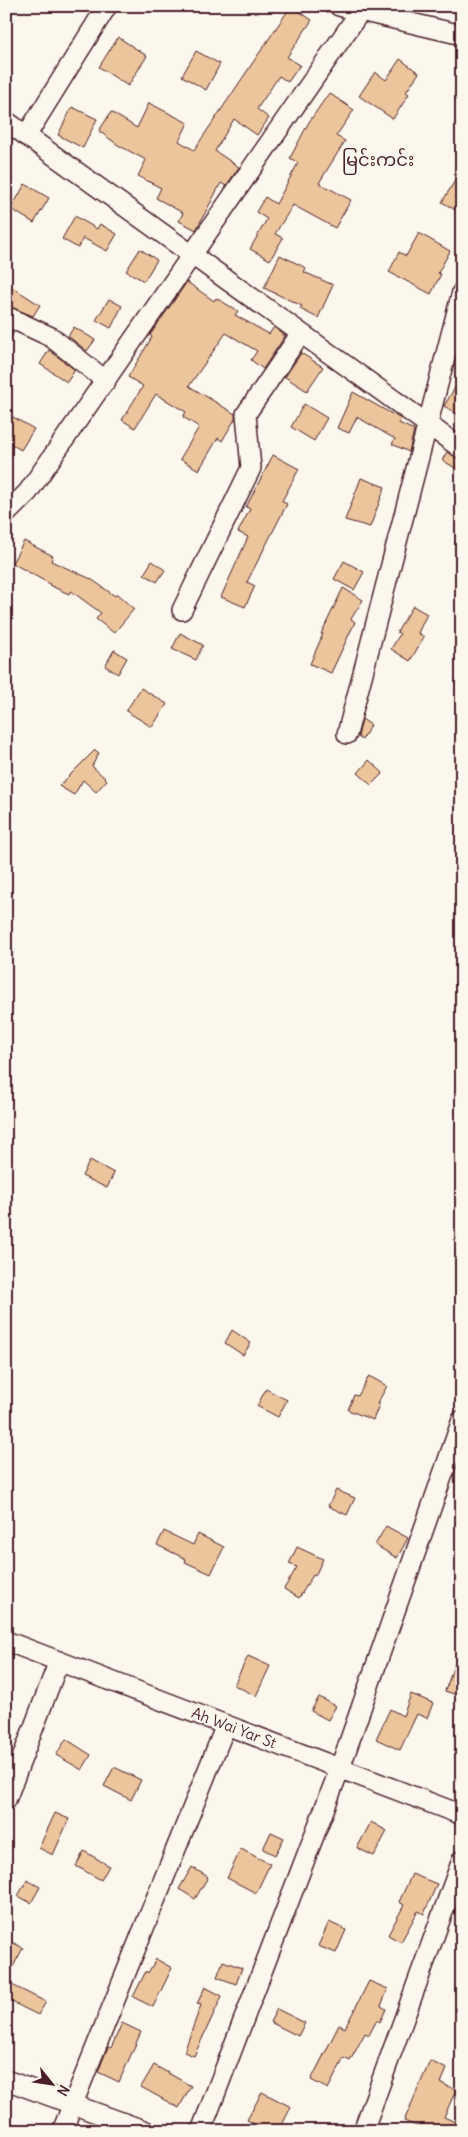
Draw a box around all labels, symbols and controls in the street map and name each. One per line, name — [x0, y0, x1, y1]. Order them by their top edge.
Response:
district label: မြင်းကင်း — [342, 147, 414, 175]
street label: Ah Wai Yar St — [189, 1703, 279, 1752]
north arrow — [28, 2060, 78, 2110]
text: N — [53, 2082, 73, 2099]

